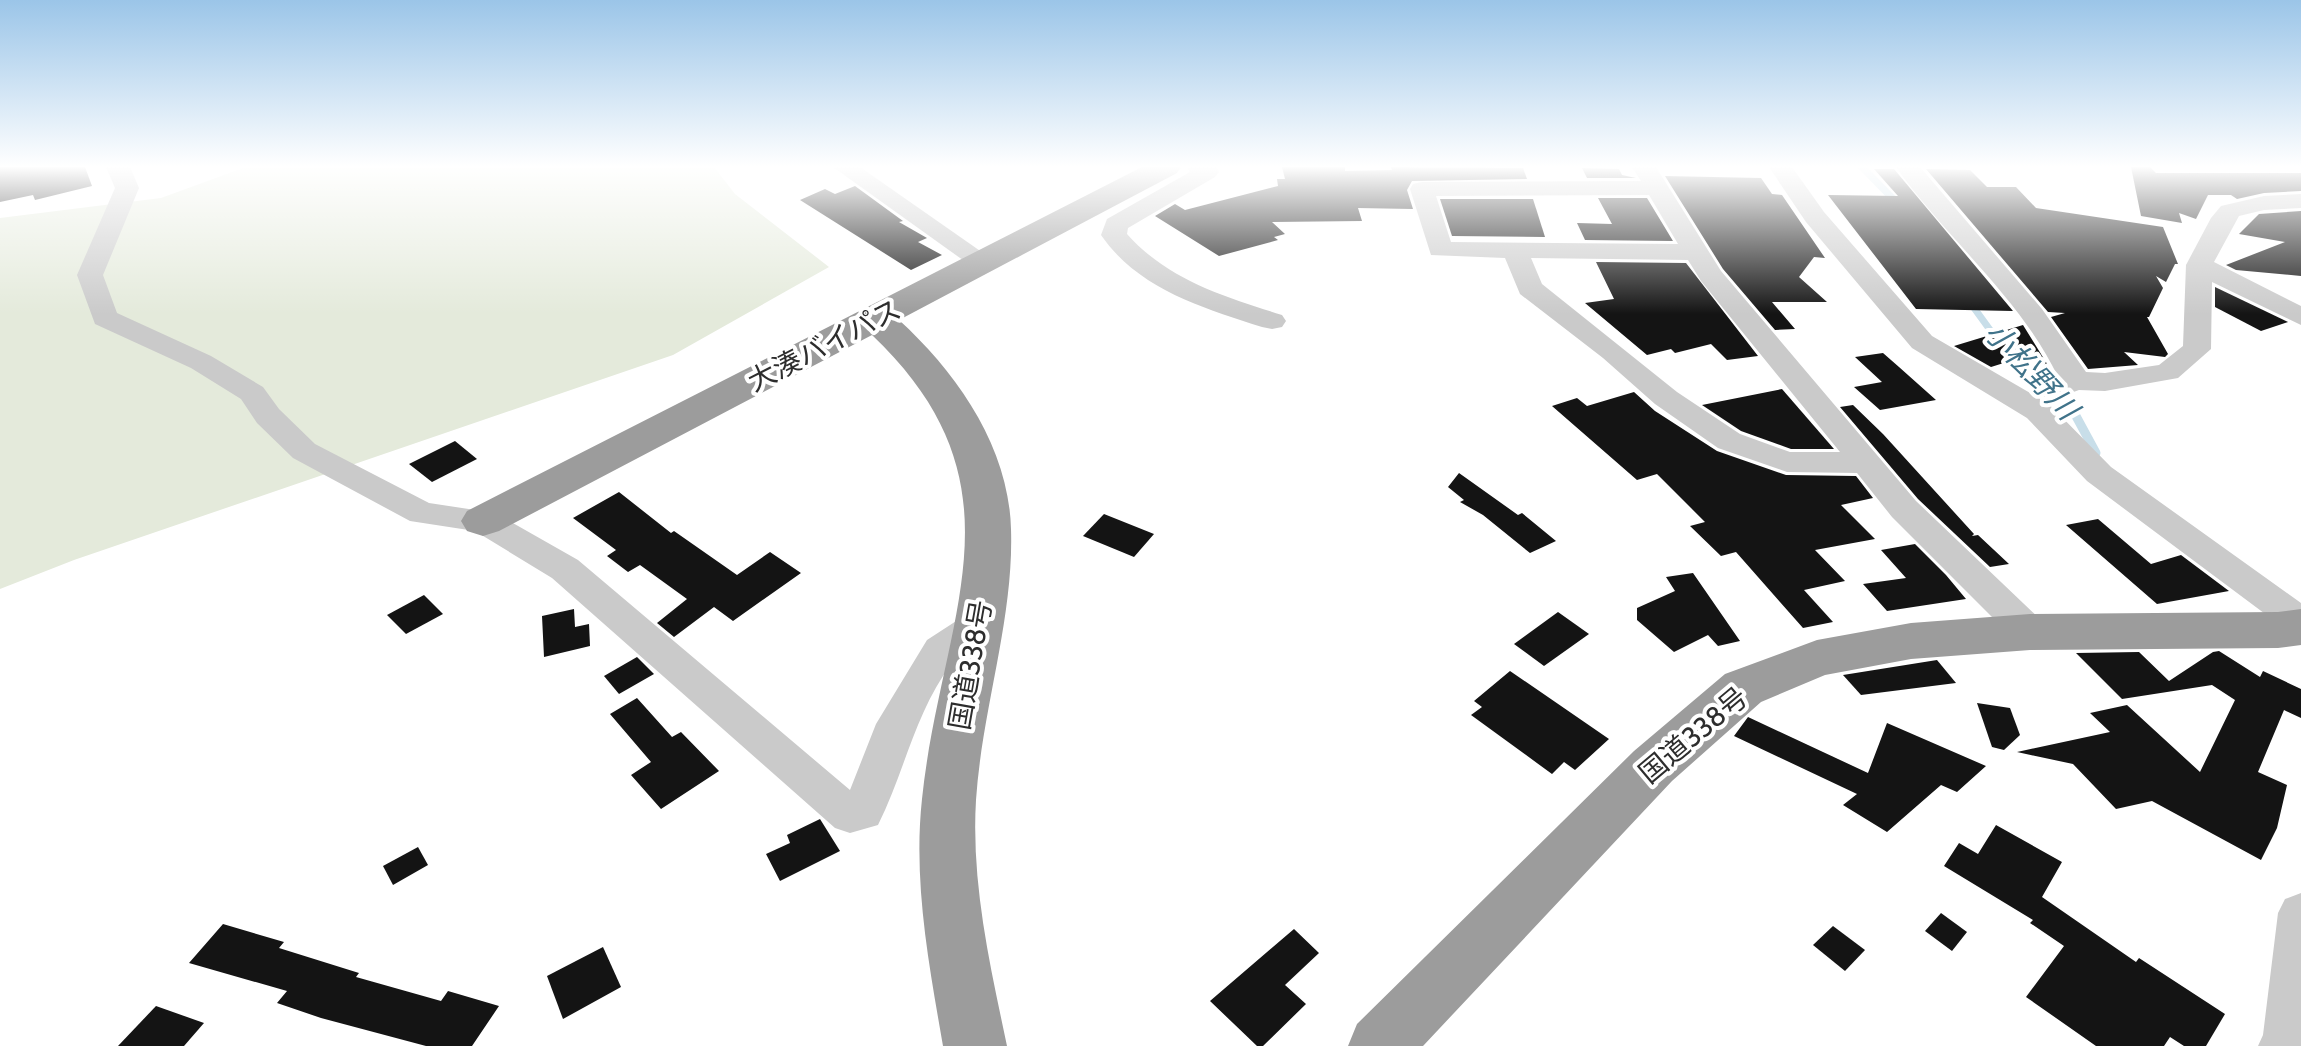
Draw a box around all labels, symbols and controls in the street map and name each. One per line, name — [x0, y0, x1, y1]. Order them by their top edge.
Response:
street label: 大湊バイパス — [742, 292, 906, 398]
water label: 小松野川 — [1977, 314, 2088, 429]
street label: 国道338号 — [942, 597, 998, 733]
street label: 国道338号 — [1632, 680, 1754, 790]

